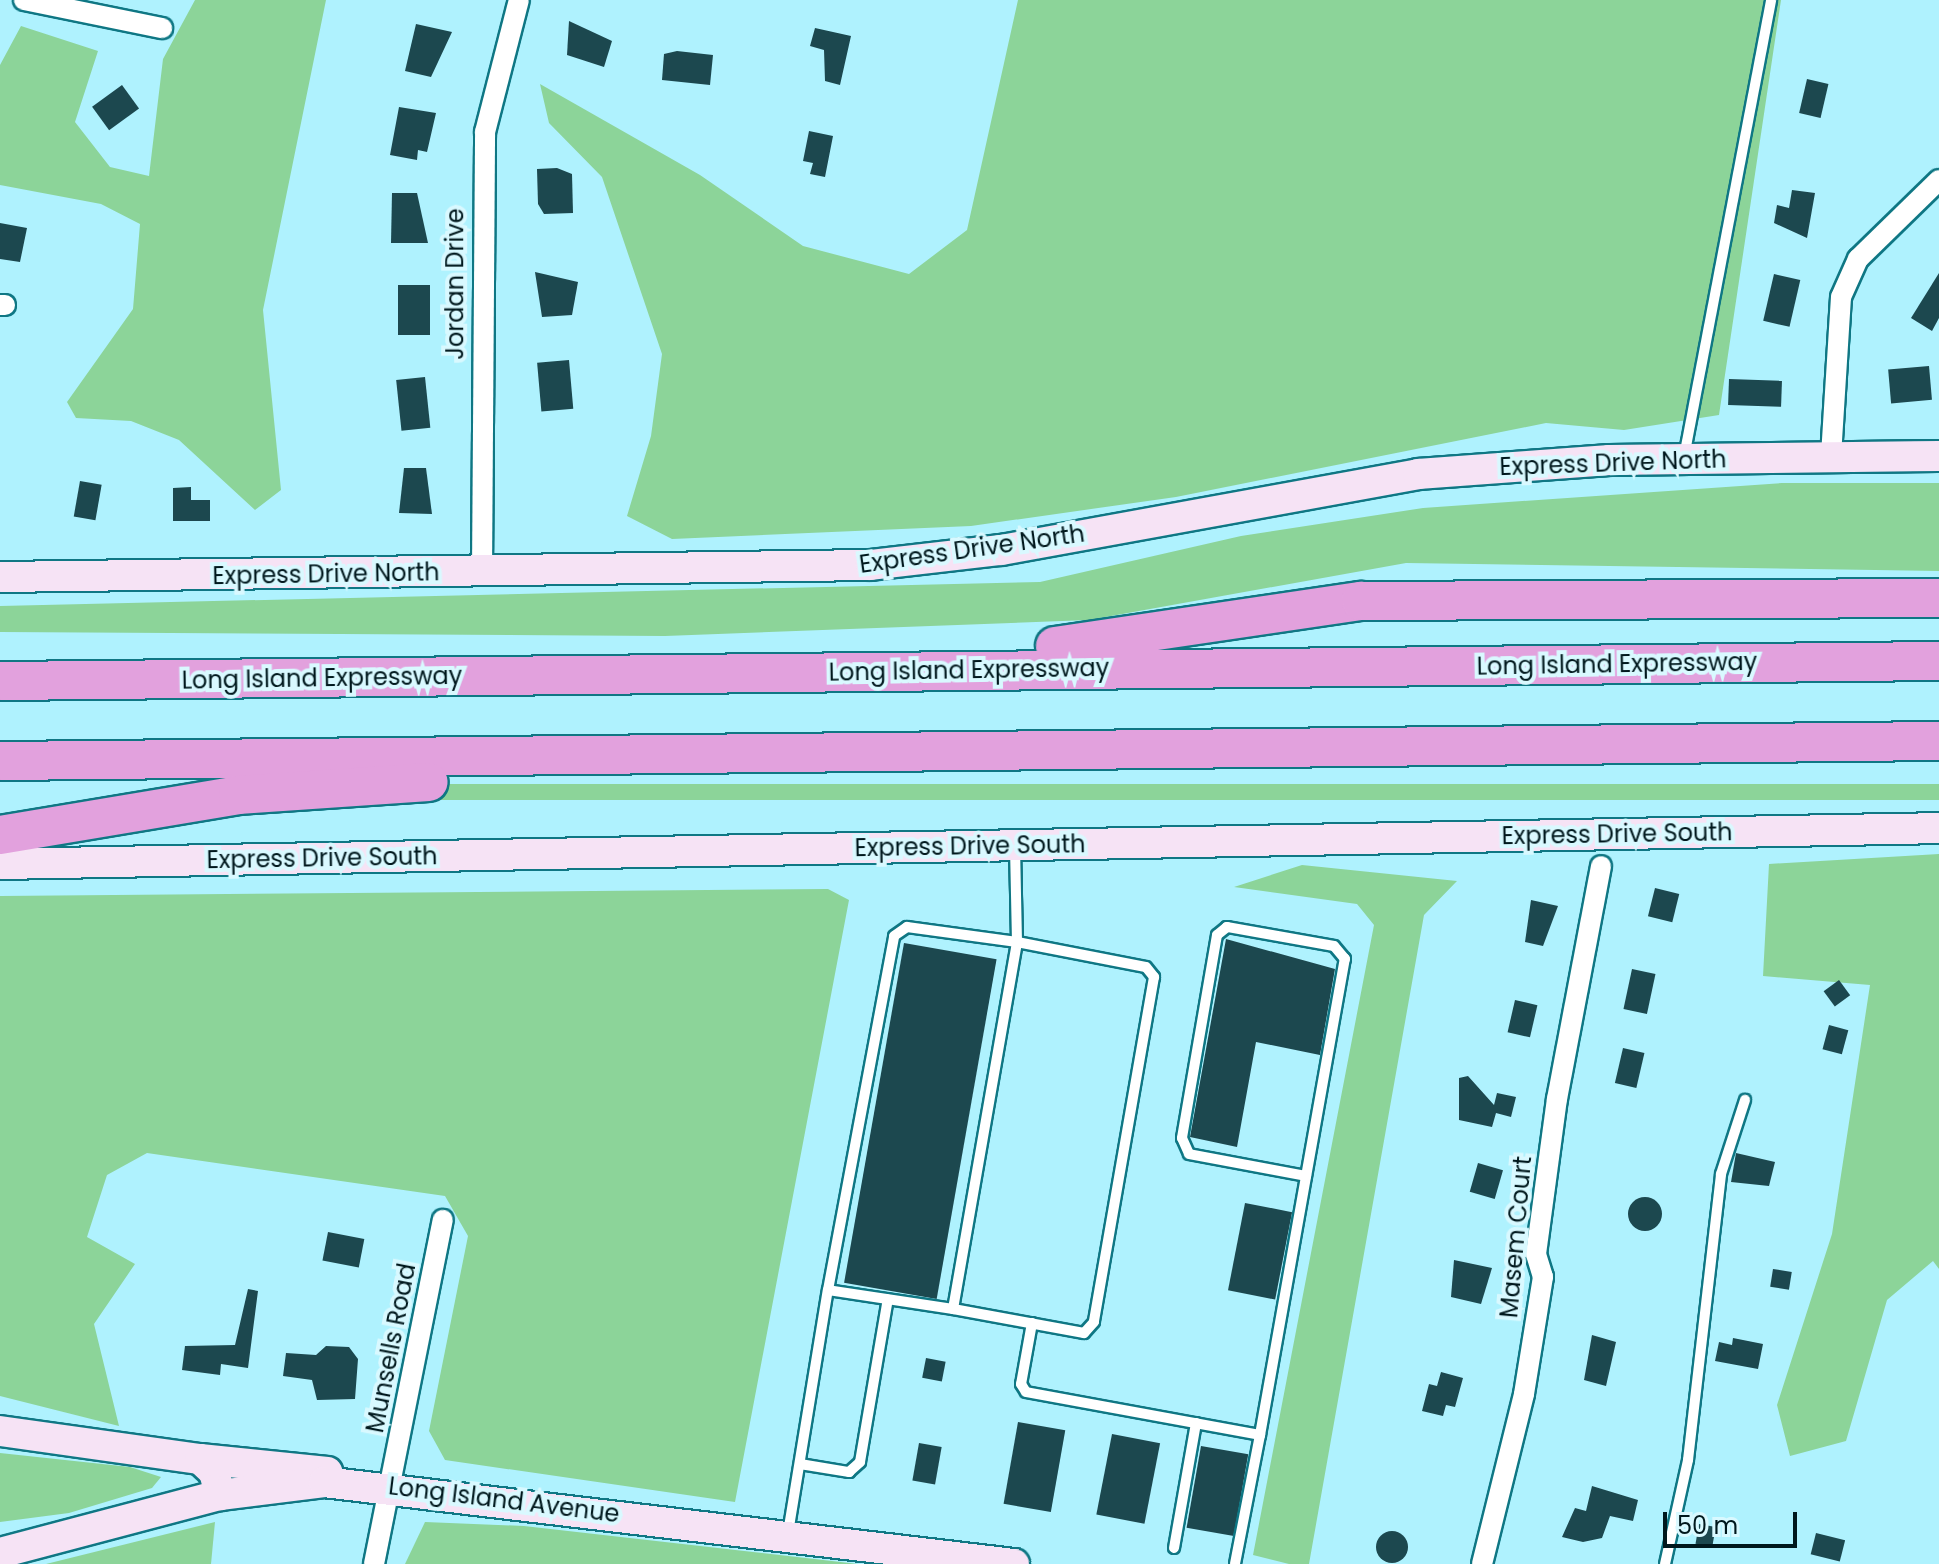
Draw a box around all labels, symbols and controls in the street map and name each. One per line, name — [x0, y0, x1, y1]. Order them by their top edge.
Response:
street label: Jordan Drive — [441, 208, 469, 360]
street label: Express Drive North — [1499, 445, 1727, 481]
street label: Express Drive North — [858, 519, 1086, 579]
street label: Express Drive North — [212, 558, 440, 590]
street label: Long Island Expressway — [1476, 647, 1758, 681]
street label: Long Island Expressway — [828, 653, 1110, 687]
street label: Long Island Expressway — [181, 661, 463, 695]
street label: Express Drive South — [1501, 818, 1733, 850]
street label: Express Drive South — [854, 830, 1086, 862]
street label: Express Drive South — [206, 842, 438, 874]
street label: Masem Court — [1495, 1155, 1537, 1319]
street label: Munsells Road — [360, 1261, 422, 1435]
street label: Long Island Avenue — [387, 1472, 621, 1528]
scale bar — [1667, 1496, 1801, 1546]
text: 50 m — [1677, 1509, 1738, 1542]

